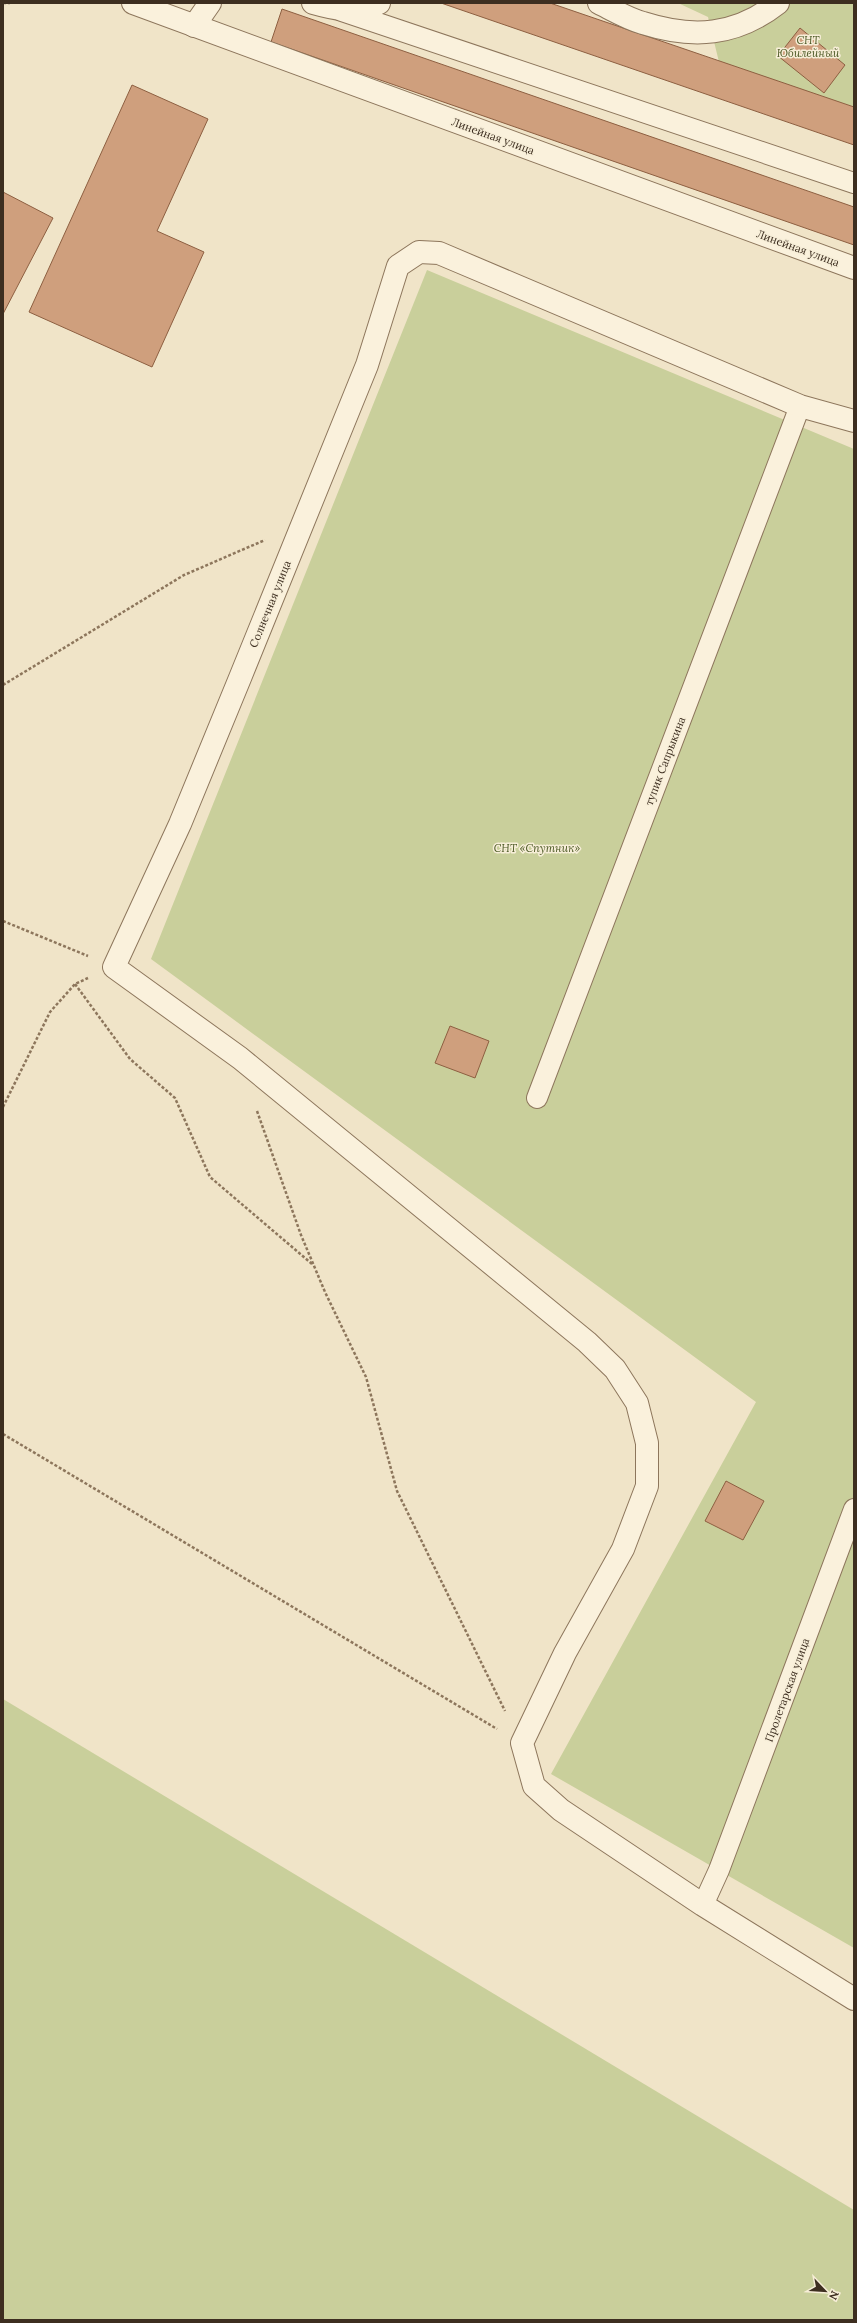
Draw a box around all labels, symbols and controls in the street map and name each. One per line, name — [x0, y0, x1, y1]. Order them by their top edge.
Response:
park label: СНТ Юбилейный — [777, 33, 840, 60]
street label: Линейная улица — [450, 115, 537, 158]
street label: Линейная улица — [755, 227, 842, 270]
street label: Солнечная улица — [246, 558, 294, 650]
street label: тупик Сапрыкина — [642, 714, 688, 807]
park label: СНТ «Спутник» — [494, 841, 580, 855]
street label: Пролетарская улица — [762, 1636, 812, 1744]
north arrow — [805, 2271, 845, 2311]
text: N — [826, 2288, 842, 2302]

